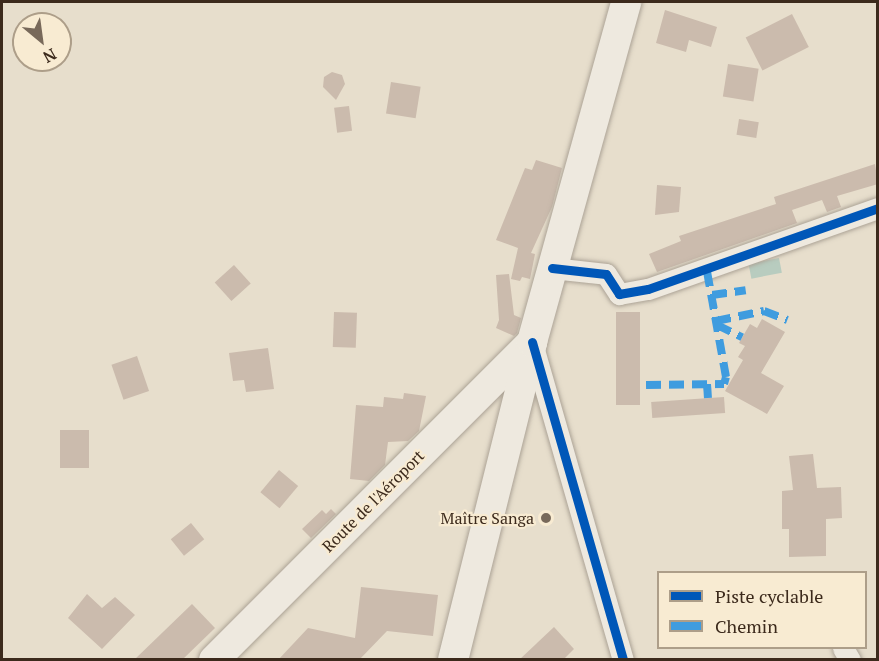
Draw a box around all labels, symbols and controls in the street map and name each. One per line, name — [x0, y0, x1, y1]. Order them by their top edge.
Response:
north arrow — [12, 12, 72, 72]
text: N — [39, 43, 60, 69]
street label: Route de l'Aéroport — [318, 446, 428, 556]
place label: Maître Sanga — [441, 508, 534, 528]
marker: Maître Sanga — [539, 511, 553, 525]
legend — [657, 571, 867, 649]
text: Piste cyclable — [715, 584, 823, 608]
text: Chemin — [715, 614, 778, 638]

